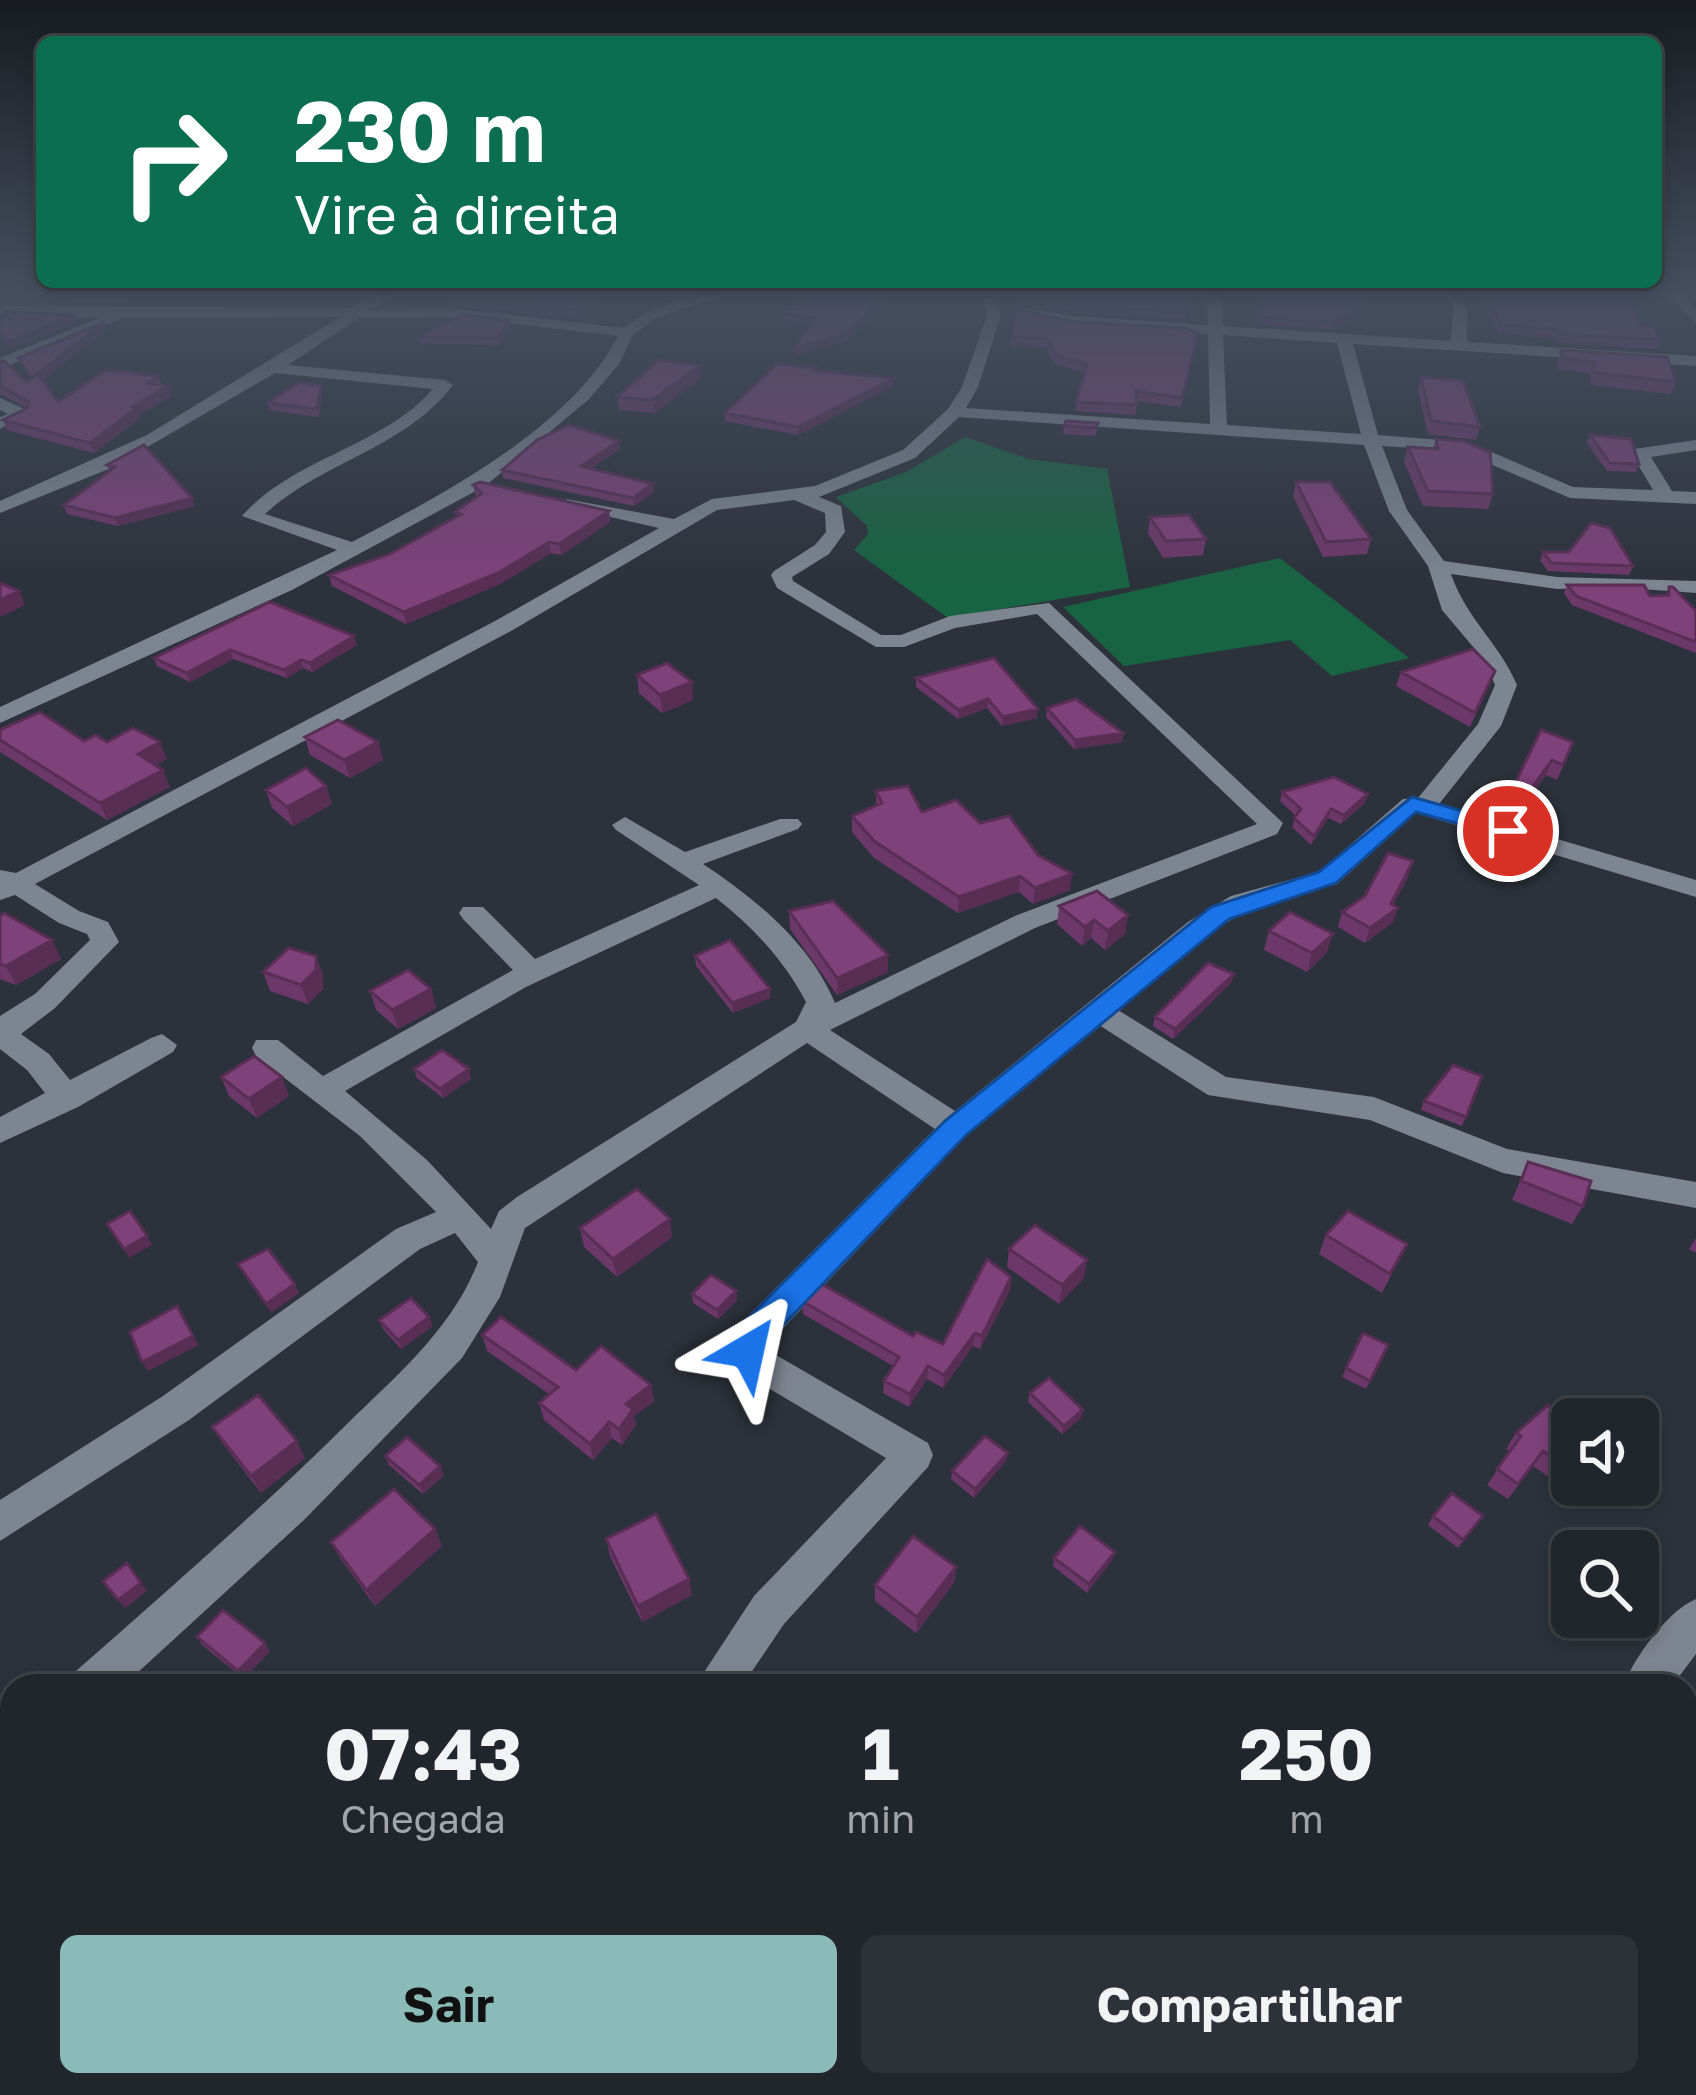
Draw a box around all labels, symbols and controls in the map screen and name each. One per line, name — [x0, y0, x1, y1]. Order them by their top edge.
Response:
text: 230 m — [294, 80, 546, 180]
icon: right — [96, 84, 252, 240]
text: Vire à direita — [294, 181, 620, 246]
pin — [1457, 780, 1559, 882]
icon: arrive — [1475, 798, 1541, 864]
position arrow — [685, 1288, 811, 1414]
map controls — [1551, 1398, 1659, 1638]
button: sound — [1551, 1398, 1659, 1506]
button: search — [1551, 1530, 1659, 1638]
text: 07:43 — [324, 1709, 522, 1796]
text: 1 — [862, 1709, 899, 1796]
text: 250 — [1239, 1709, 1374, 1796]
text: Chegada — [341, 1795, 506, 1842]
text: min — [846, 1795, 915, 1842]
text: m — [1289, 1795, 1324, 1842]
button: Sair — [60, 1935, 837, 2073]
button: Compartilhar — [861, 1935, 1638, 2073]

